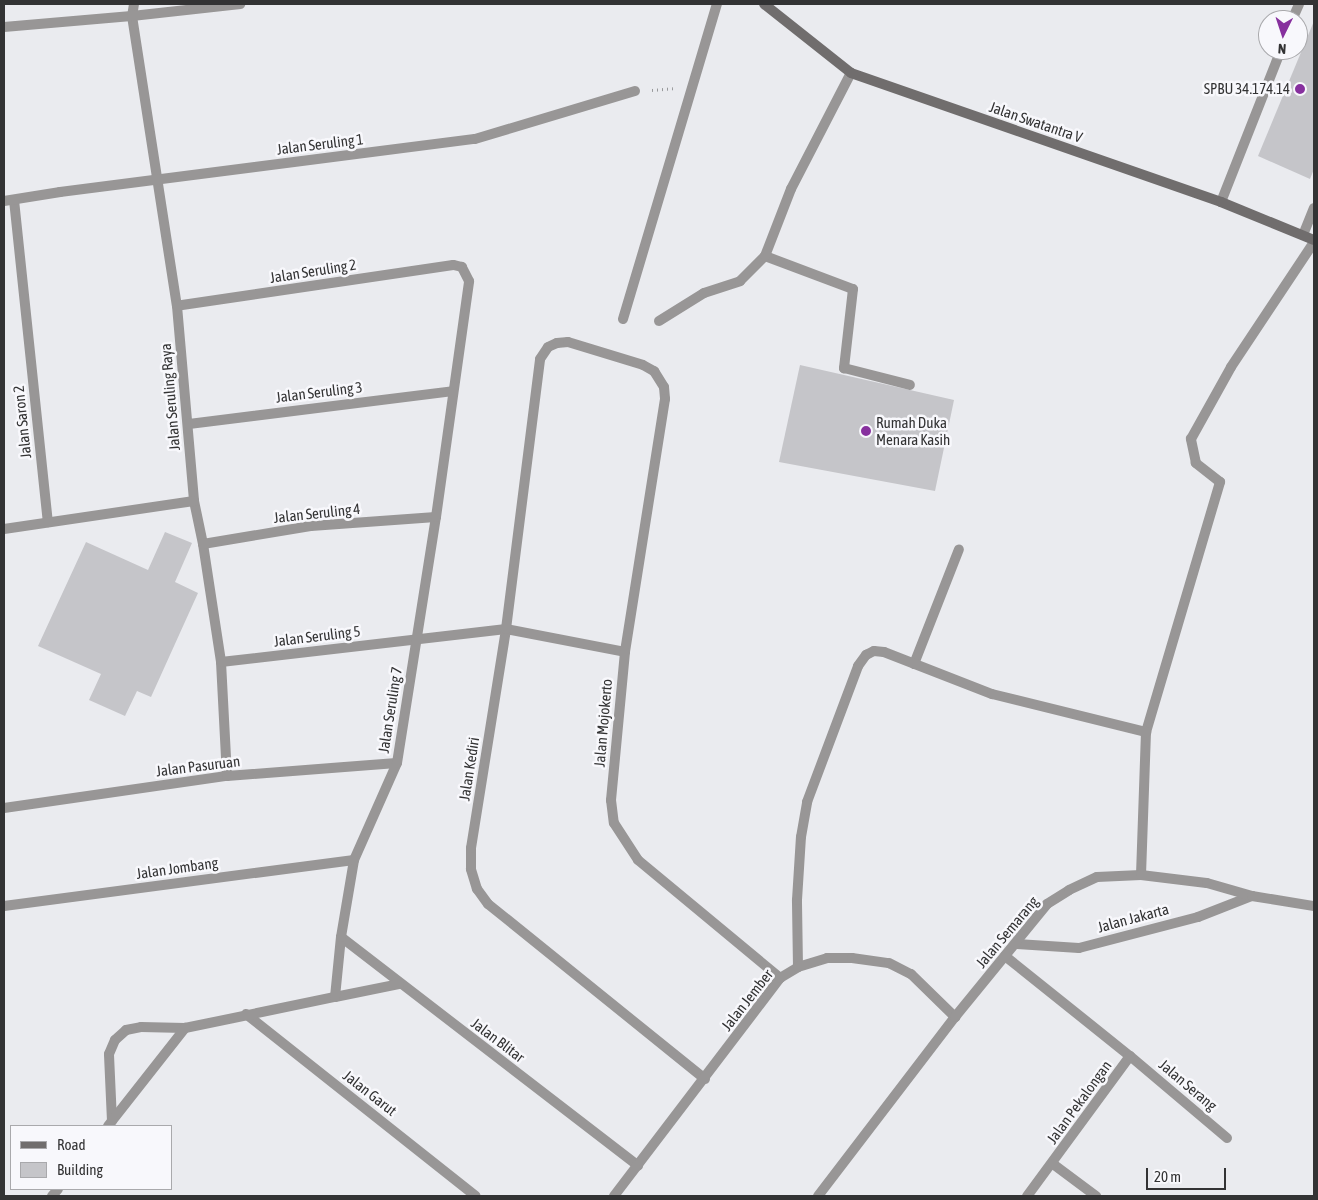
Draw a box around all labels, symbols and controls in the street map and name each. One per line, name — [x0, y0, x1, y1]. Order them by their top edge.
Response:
north arrow — [1258, 10, 1308, 60]
text: N — [1277, 41, 1287, 57]
place label: SPBU 34.174.14 — [1204, 80, 1290, 98]
marker: SPBU 34.174.14 — [1294, 83, 1306, 95]
street label: Jalan Swatantra V — [987, 98, 1085, 146]
street label: Jalan Seruling 1 — [276, 130, 364, 158]
street label: Jalan Seruling 2 — [269, 255, 357, 287]
street label: Jalan Seruling Raya — [156, 343, 184, 451]
street label: Jalan Seruling 3 — [275, 378, 363, 406]
street label: Jalan Saron 2 — [9, 385, 35, 459]
place label: Rumah Duka Menara Kasih — [876, 413, 950, 448]
marker: Rumah Duka Menara Kasih — [860, 425, 872, 437]
street label: Jalan Seruling 4 — [273, 499, 361, 527]
street label: Jalan Seruling 5 — [273, 622, 361, 650]
street label: Jalan Seruling 7 — [374, 666, 406, 754]
street label: Jalan Mojokerto — [590, 678, 616, 768]
street label: Jalan Kediri — [455, 736, 483, 802]
street label: Jalan Pasuruan — [155, 752, 241, 780]
street label: Jalan Jombang — [135, 853, 219, 883]
street label: Jalan Semarang — [972, 893, 1042, 971]
street label: Jalan Jakarta — [1095, 900, 1171, 936]
street label: Jalan Jember — [717, 966, 777, 1034]
street label: Jalan Blitar — [468, 1014, 528, 1066]
street label: Jalan Serang — [1155, 1056, 1221, 1114]
street label: Jalan Pekalongan — [1043, 1057, 1115, 1147]
street label: Jalan Garut — [340, 1067, 400, 1119]
legend — [10, 1125, 172, 1190]
text: Road — [57, 1136, 86, 1153]
scale bar — [1148, 1158, 1228, 1190]
text: Building — [57, 1161, 103, 1178]
text: 20 m — [1154, 1168, 1181, 1185]

